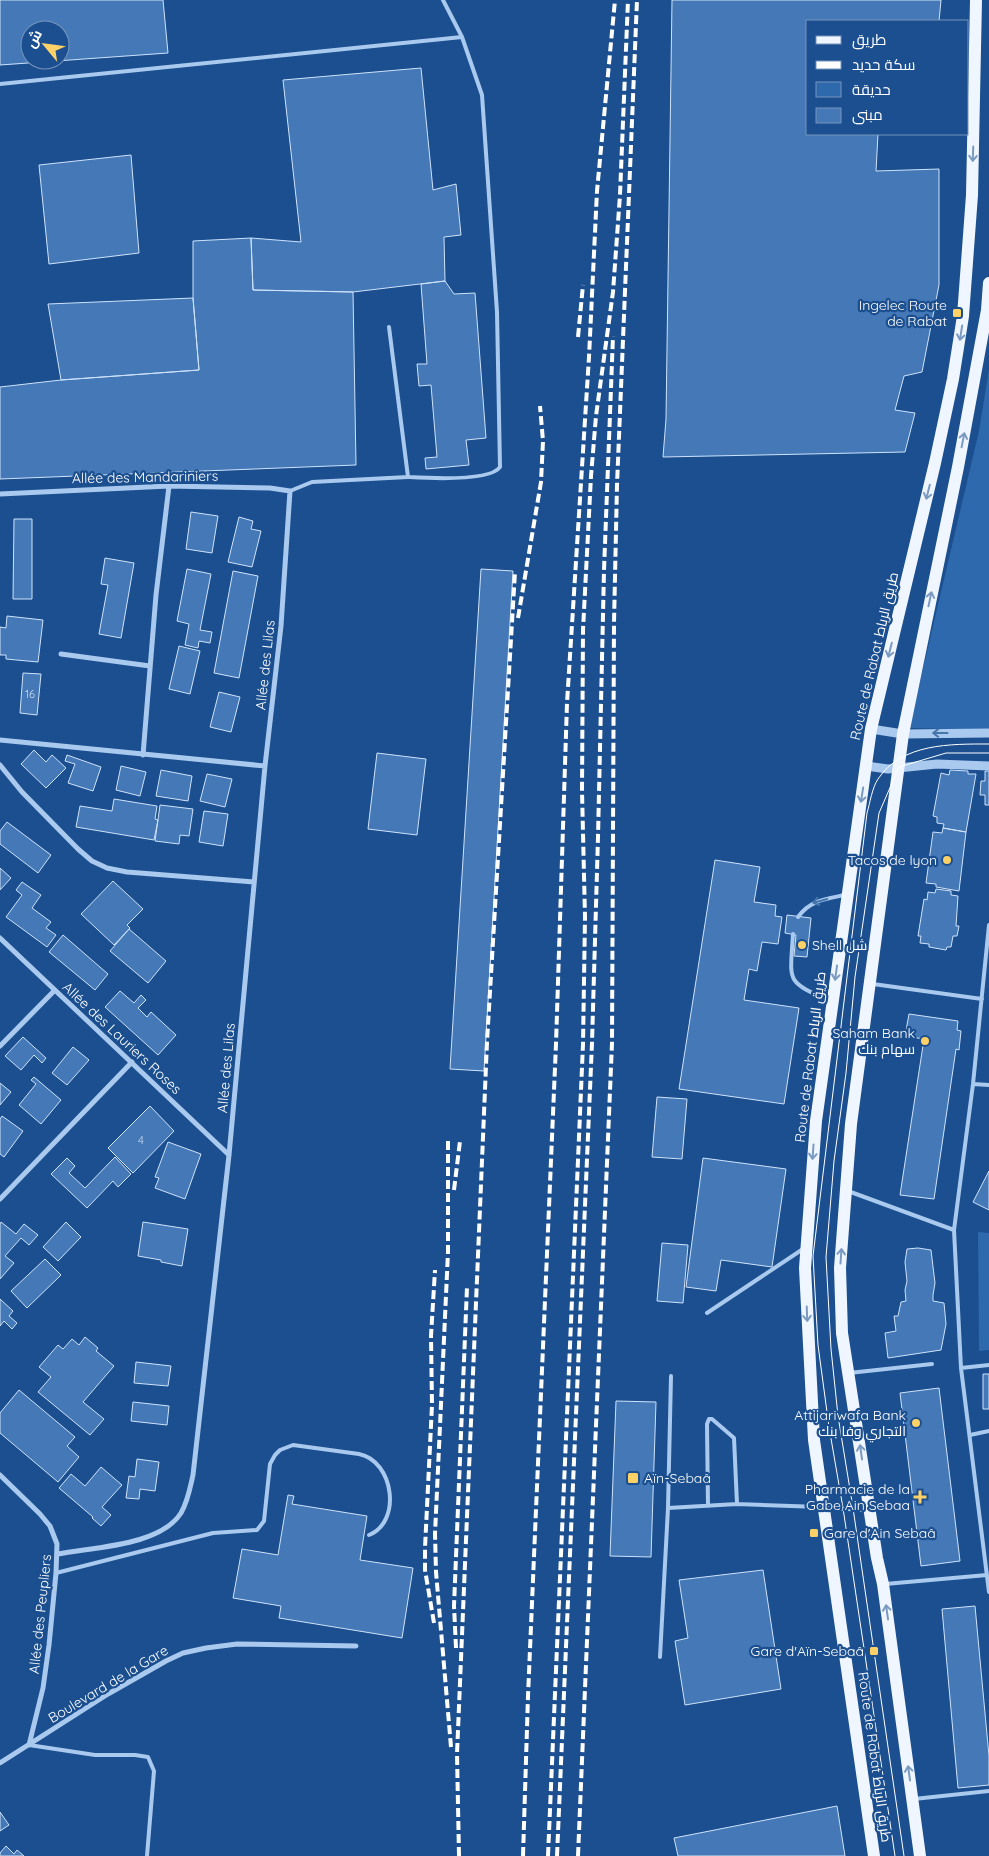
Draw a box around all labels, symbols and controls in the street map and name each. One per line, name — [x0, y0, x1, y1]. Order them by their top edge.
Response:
north arrow — [20, 20, 70, 70]
legend — [806, 20, 969, 135]
text: ش — [21, 26, 46, 51]
text: طريق — [852, 30, 886, 50]
text: سكة حديد — [852, 55, 915, 74]
text: حديقة — [852, 80, 891, 99]
text: مبنى — [852, 105, 883, 125]
one-way arrow — [968, 145, 978, 161]
place label: Ingelec Route de Rabat — [859, 296, 947, 330]
marker: Ingelec Route de Rabat — [951, 307, 963, 319]
one-way arrow — [955, 325, 965, 341]
one-way arrow — [959, 432, 969, 448]
street label: Allée des Mandariniers — [72, 467, 218, 487]
one-way arrow — [923, 484, 932, 500]
street label: Route de Rabat طريق الرباط — [846, 570, 902, 742]
one-way arrow — [926, 591, 936, 607]
street label: Allée des Lilas — [251, 619, 279, 711]
one-way arrow — [885, 642, 894, 658]
house number: 16 — [25, 687, 35, 701]
one-way arrow — [933, 728, 949, 737]
one-way arrow — [857, 787, 867, 803]
place label: Tacos de lyon — [848, 851, 937, 869]
marker: Tacos de lyon — [941, 854, 953, 866]
one-way arrow — [812, 896, 828, 906]
place label: Shell شل — [812, 936, 867, 954]
marker: Shell شل — [796, 939, 808, 951]
one-way arrow — [831, 965, 841, 981]
street label: Route de Rabat طريق الرباط — [791, 971, 829, 1143]
street label: Allée des Lauriers Roses — [59, 978, 185, 1098]
street label: Allée des Lilas — [213, 1022, 239, 1114]
place label: Saham Bank سهام بنك — [832, 1024, 915, 1059]
marker: Saham Bank سهام بنك — [919, 1035, 931, 1047]
house number: 4 — [138, 1133, 144, 1147]
one-way arrow — [809, 1143, 818, 1159]
one-way arrow — [836, 1248, 846, 1264]
one-way arrow — [802, 1306, 811, 1322]
place label: Attijariwafa Bank التجاري وفا بنك — [794, 1406, 906, 1443]
marker: Attijariwafa Bank التجاري وفا بنك — [910, 1417, 922, 1429]
one-way arrow — [855, 1444, 865, 1460]
place label: Aïn-Sebaâ — [644, 1469, 711, 1487]
marker: Aïn-Sebaâ — [626, 1471, 640, 1485]
place label: Pharmacie de la Gabe Ain Sebaa — [805, 1480, 910, 1514]
marker: Pharmacie de la Gabe Ain Sebaa — [914, 1491, 926, 1503]
place label: Gare d'Ain Sebaâ — [824, 1524, 936, 1542]
marker: Gare d'Ain Sebaâ — [808, 1527, 820, 1539]
street label: Allée des Peupliers — [25, 1553, 55, 1675]
one-way arrow — [881, 1604, 891, 1620]
street label: Boulevard de la Gare — [45, 1641, 171, 1727]
place label: Gare d'Aïn-Sebaâ — [751, 1642, 864, 1660]
marker: Gare d'Aïn-Sebaâ — [868, 1645, 880, 1657]
street label: Route de Rabat طريق الرباط — [854, 1671, 896, 1843]
one-way arrow — [904, 1765, 914, 1781]

